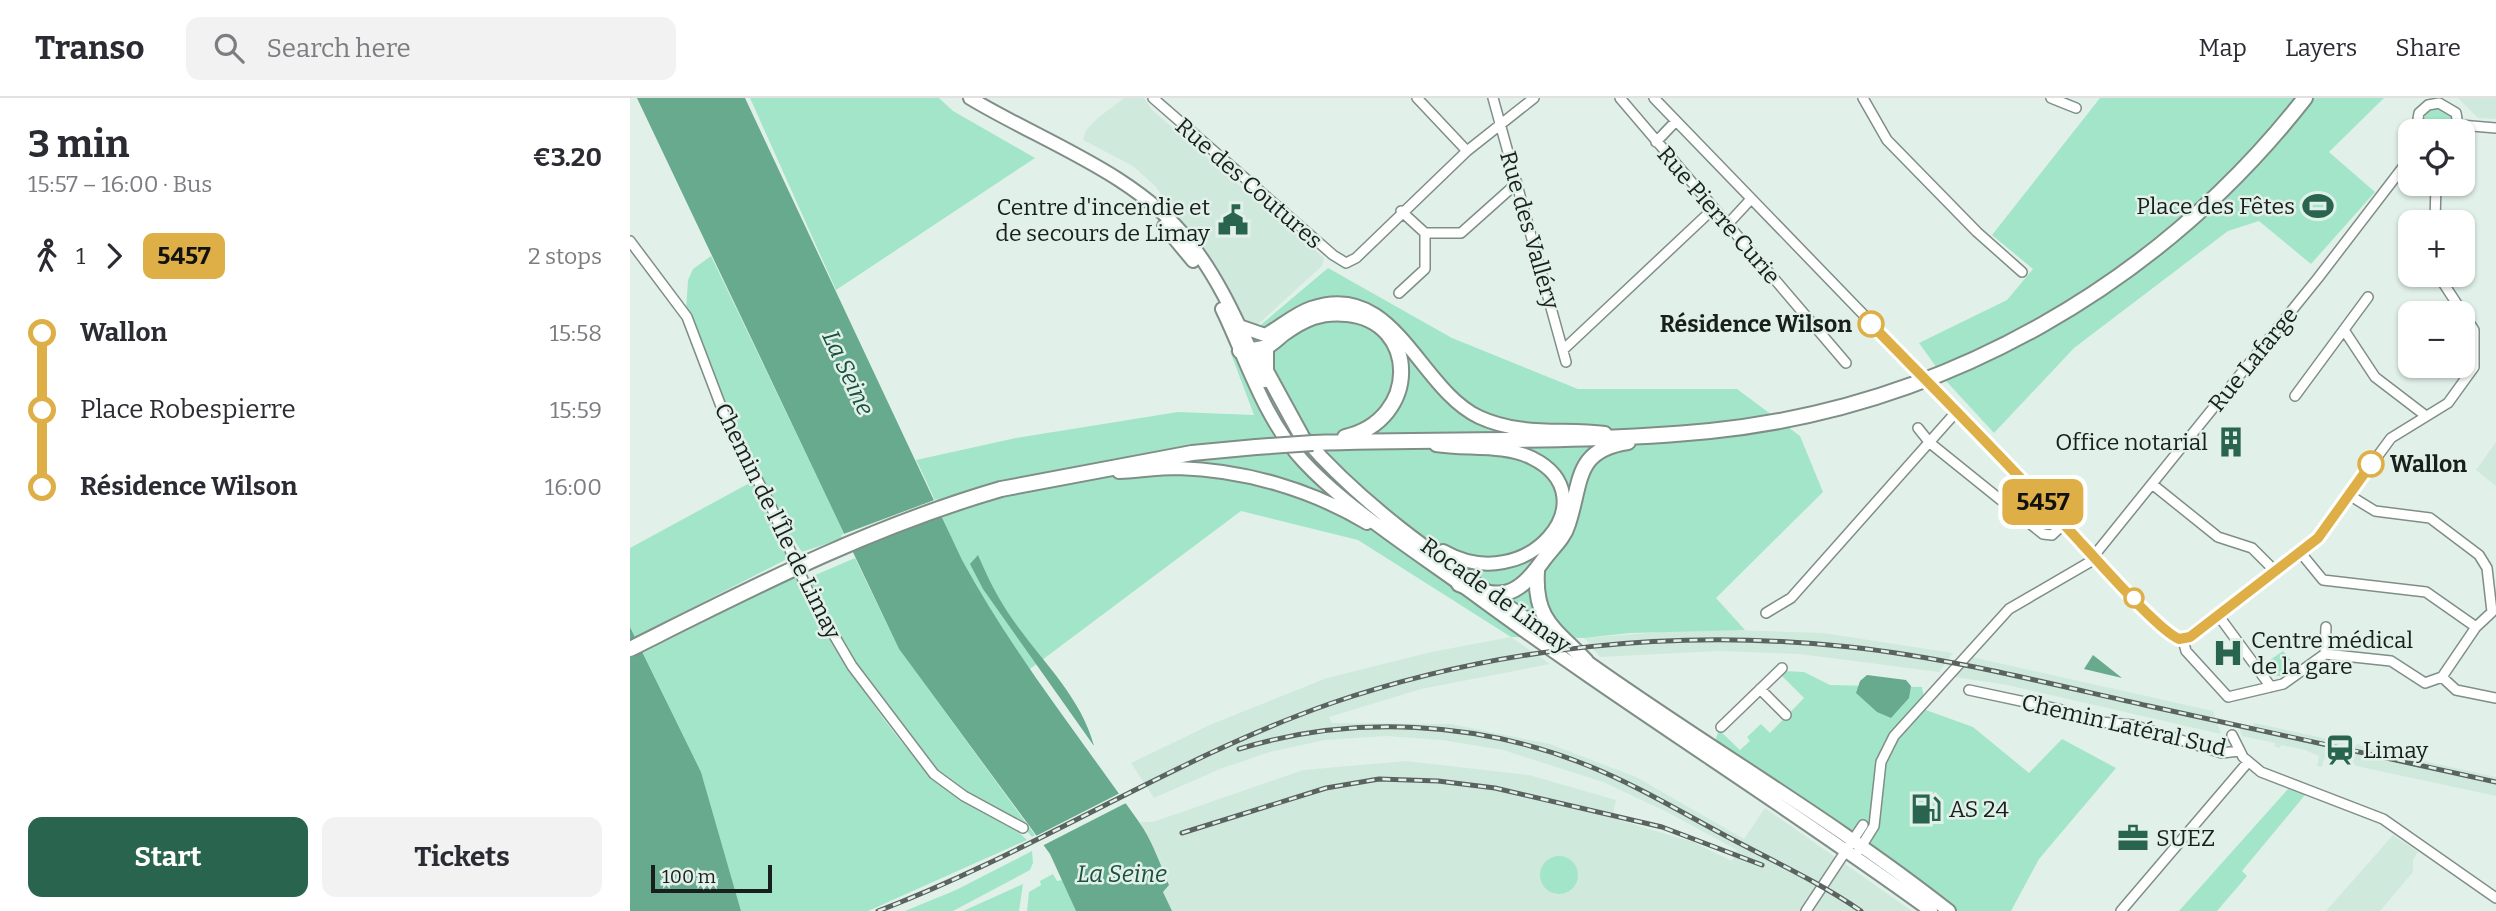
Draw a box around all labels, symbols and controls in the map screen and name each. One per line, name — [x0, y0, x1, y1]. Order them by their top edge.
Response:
search box — [186, 17, 676, 80]
text: Transo — [35, 28, 144, 68]
icon: search — [210, 29, 248, 67]
text: Search here — [266, 33, 411, 64]
text: Map — [2199, 34, 2247, 62]
text: Layers — [2285, 34, 2357, 62]
text: Share — [2395, 34, 2461, 62]
street label: Rue des Coutures — [1170, 112, 1328, 254]
map controls — [2398, 119, 2475, 378]
button: locate — [2398, 119, 2475, 196]
text: 3 min — [28, 121, 130, 167]
street label: Rue Pierre Curie — [1652, 140, 1786, 290]
text: €3.20 — [533, 142, 602, 173]
street label: Rue des Valléry — [1494, 148, 1566, 313]
text: 15:57 – 16:00 · Bus — [28, 170, 212, 198]
sports icon: Place des Fêtes — [2301, 189, 2335, 223]
place label: Place des Fêtes — [2136, 192, 2295, 220]
place label: Centre d'incendie et de secours de Limay — [995, 193, 1211, 247]
public building icon: Centre d'incendie et de secours de Limay — [1216, 203, 1250, 237]
button: + — [2398, 210, 2475, 287]
icon: walk — [28, 237, 66, 275]
icon: forward — [95, 237, 133, 275]
text: 1 — [76, 242, 85, 270]
text: 5457 — [157, 242, 211, 270]
text: 2 stops — [528, 242, 602, 270]
street label: Rue Lafarge — [2202, 301, 2304, 417]
button: − — [2398, 301, 2475, 378]
place label: Résidence Wilson — [1660, 310, 1852, 338]
marker: Résidence Wilson — [1858, 311, 1884, 337]
text: Wallon — [80, 317, 167, 348]
text: 15:58 — [549, 319, 602, 347]
water label: La Seine — [816, 326, 880, 420]
text: Place Robespierre — [80, 394, 296, 425]
text: 15:59 — [550, 396, 602, 424]
street label: Chemin de l'Île de Limay — [709, 398, 848, 644]
building icon: Office notarial — [2214, 425, 2248, 459]
place label: Office notarial — [2055, 428, 2208, 456]
place label: Wallon — [2390, 450, 2467, 478]
marker: Wallon — [2358, 451, 2384, 477]
text: Résidence Wilson — [80, 471, 297, 502]
text: 16:00 — [545, 473, 602, 501]
line badge: 5457 — [1994, 479, 2092, 525]
text: 5457 — [2016, 488, 2070, 516]
street label: Rocade de Limay — [1416, 531, 1577, 659]
unlabelled marker — [2124, 588, 2144, 608]
place label: Centre médical de la gare — [2251, 626, 2413, 680]
hospital icon: Centre médical de la gare — [2211, 636, 2245, 670]
street label: Chemin Latéral Sud — [2019, 688, 2229, 762]
station icon: Limay — [2323, 733, 2357, 767]
place label: Limay — [2363, 736, 2429, 764]
fuel station icon: AS 24 — [1909, 792, 1943, 826]
place label: AS 24 — [1949, 795, 2010, 823]
button: Start — [28, 817, 308, 897]
button: Tickets — [322, 817, 602, 897]
office icon: SUEZ — [2116, 821, 2150, 855]
place label: SUEZ — [2156, 824, 2215, 852]
water label: La Seine — [1077, 860, 1167, 888]
scale bar — [651, 862, 772, 894]
text: 100 m — [662, 865, 716, 888]

